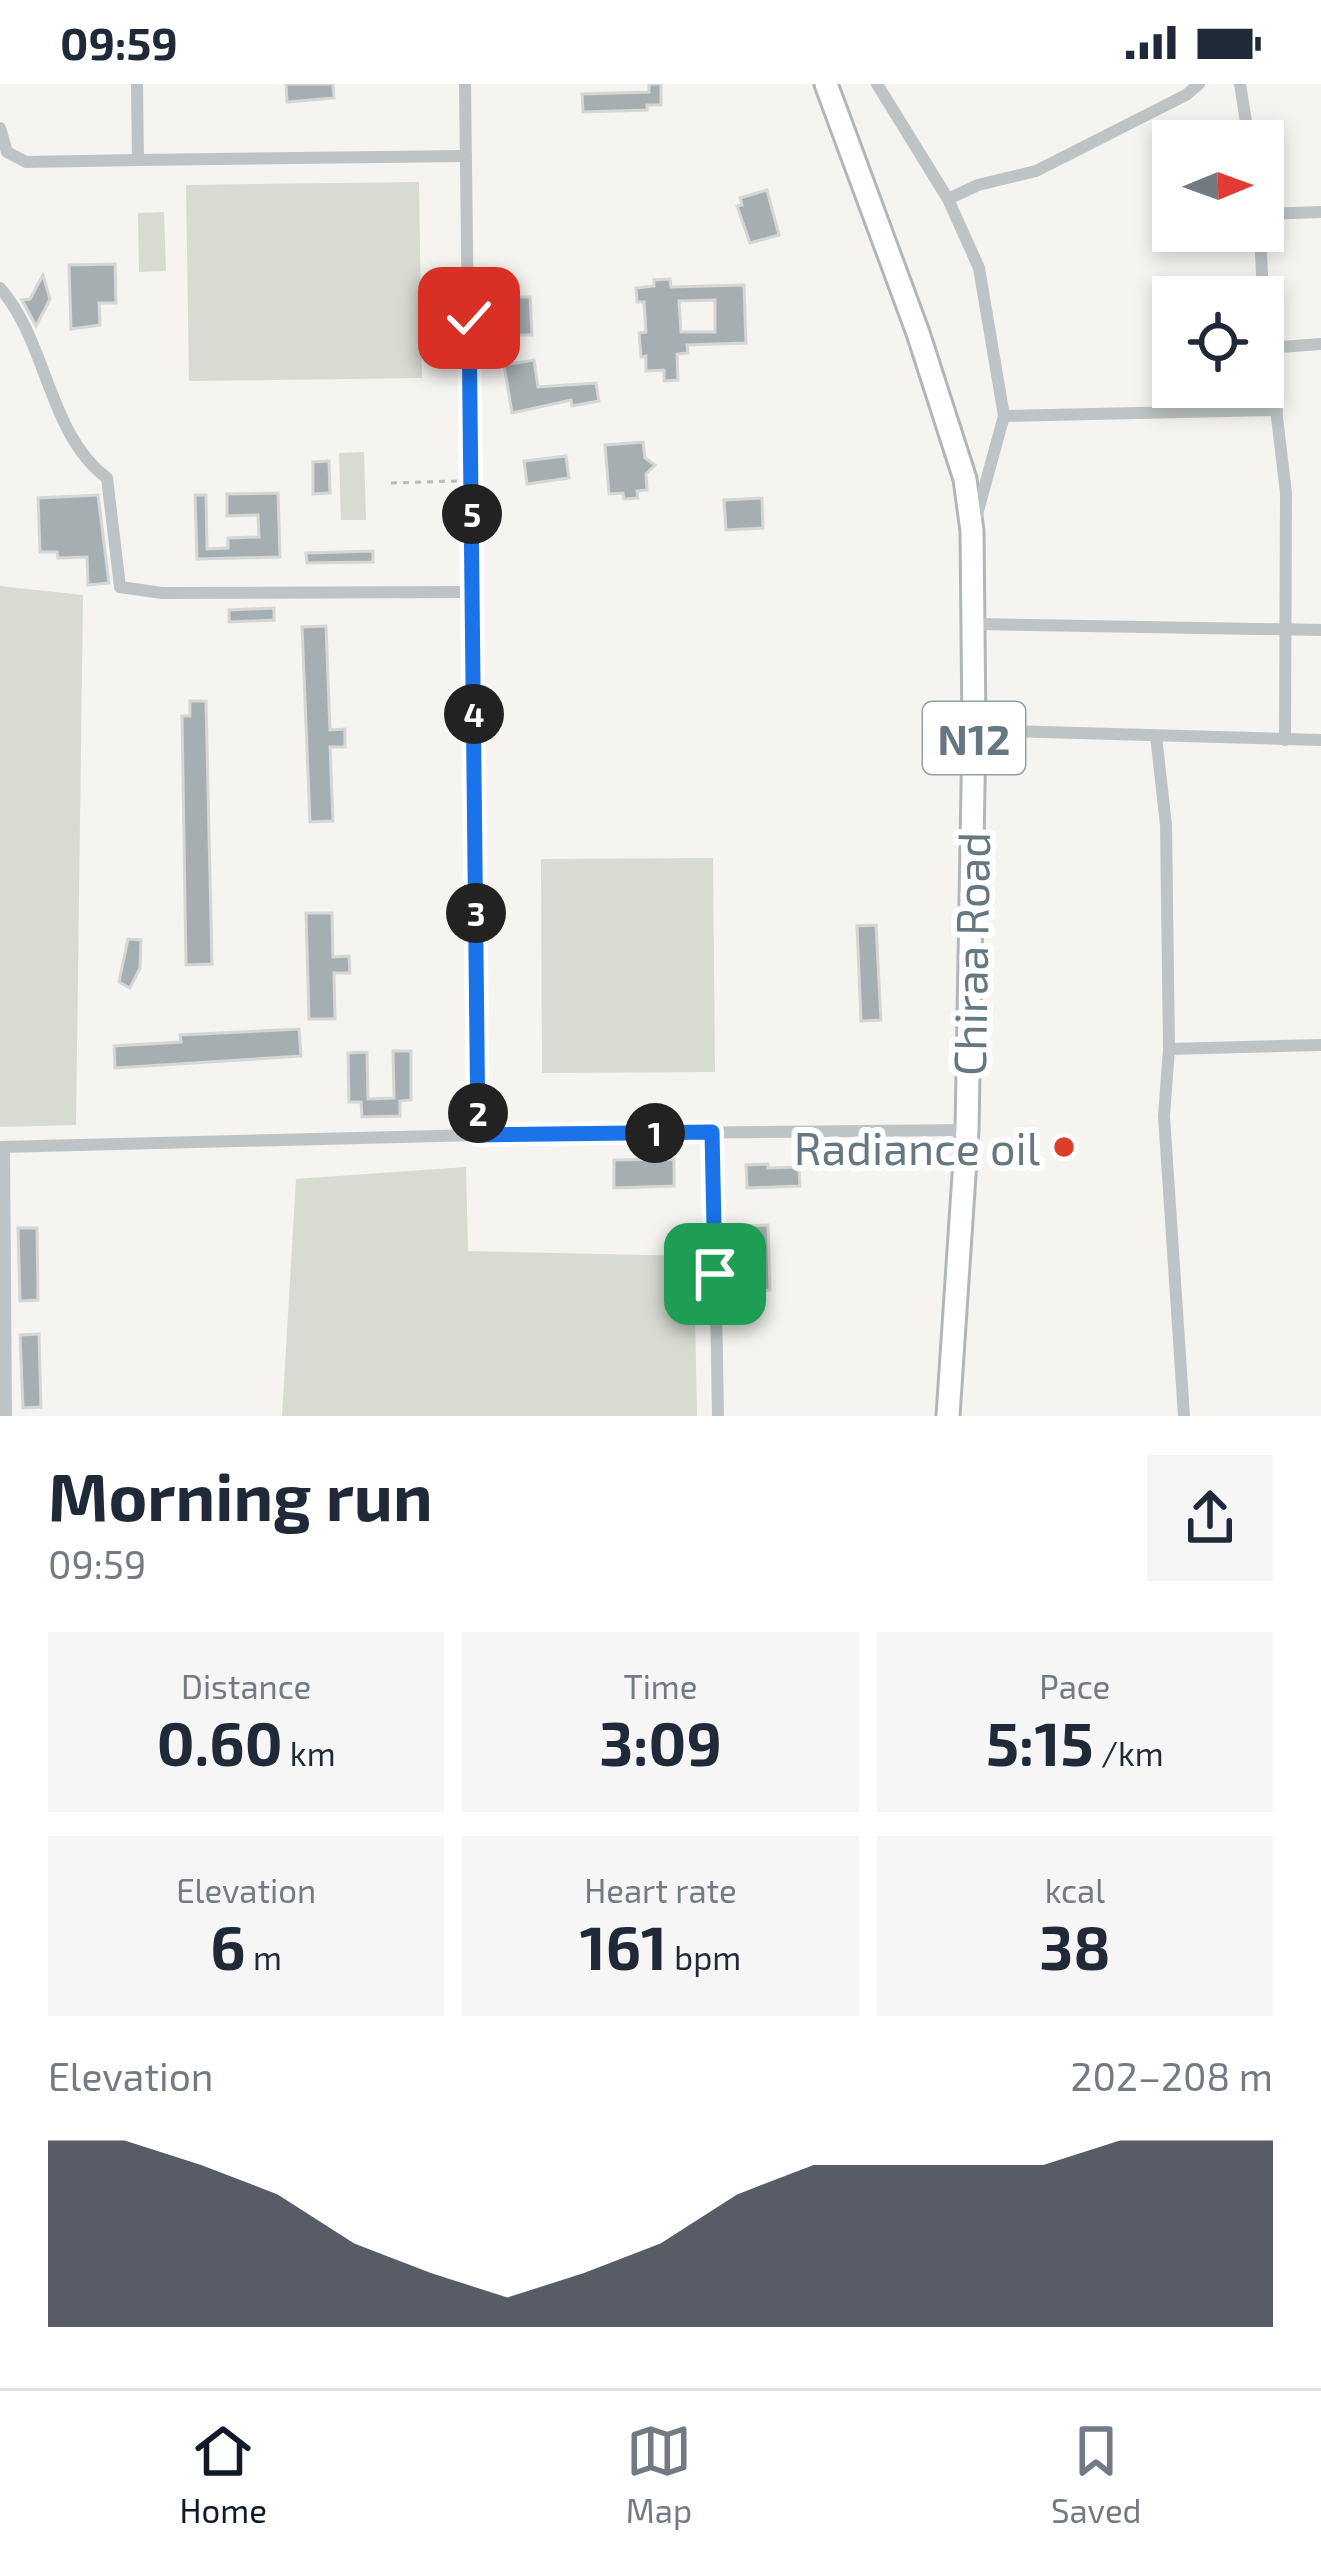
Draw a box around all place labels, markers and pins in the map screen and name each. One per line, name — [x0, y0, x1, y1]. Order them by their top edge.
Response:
pin — [418, 267, 520, 369]
pin: 5 — [442, 484, 502, 544]
pin: 4 — [444, 684, 504, 744]
pin: 3 — [446, 883, 506, 943]
pin: 2 — [448, 1083, 508, 1143]
pin: 1 — [625, 1103, 685, 1163]
place label: Radiance oil — [794, 1120, 1040, 1174]
marker: Radiance oil — [1051, 1134, 1077, 1160]
pin — [664, 1223, 766, 1325]

